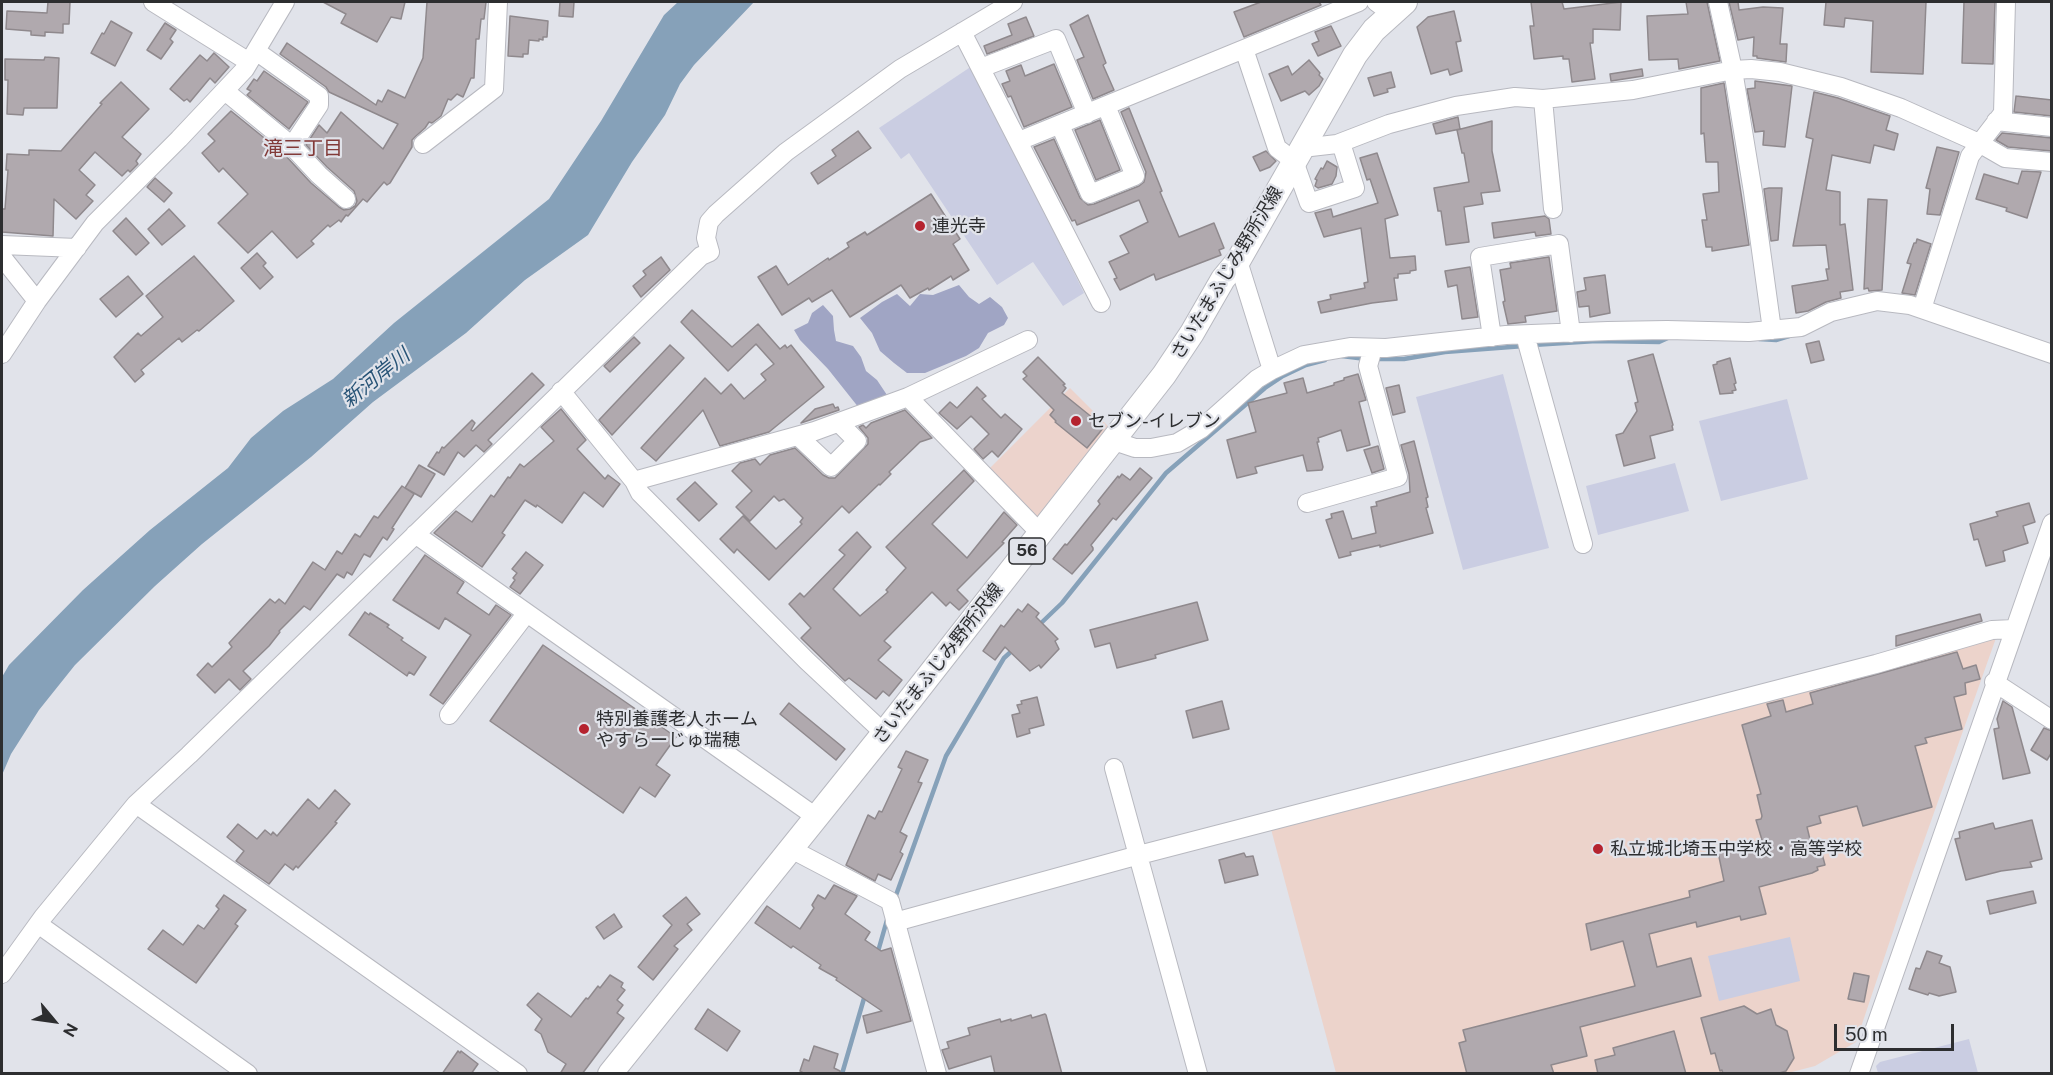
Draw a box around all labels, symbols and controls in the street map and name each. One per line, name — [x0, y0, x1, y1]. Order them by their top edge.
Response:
district label: 滝三丁目 — [263, 137, 343, 161]
street label: さいたまふじみ野所沢線 — [1167, 183, 1287, 363]
place label: 連光寺 — [932, 215, 986, 237]
marker: 連光寺 — [913, 219, 927, 233]
water label: 新河岸川 — [337, 344, 415, 412]
place label: セブン-イレブン — [1088, 410, 1221, 432]
marker: セブン-イレブン — [1069, 414, 1083, 428]
road number: 56 — [1009, 538, 1045, 564]
street label: さいたまふじみ野所沢線 — [869, 579, 1007, 749]
place label: 特別養護老人ホーム やすらーじゅ瑞穂 — [596, 708, 758, 750]
marker: 特別養護老人ホーム やすらーじゅ瑞穂 — [577, 722, 591, 736]
place label: 私立城北埼玉中学校・高等学校 — [1610, 838, 1862, 860]
marker: 私立城北埼玉中学校・高等学校 — [1591, 842, 1605, 856]
north arrow — [24, 991, 84, 1051]
scale bar — [1837, 1012, 1957, 1050]
text: N — [59, 1020, 82, 1040]
text: 50 m — [1845, 1024, 1888, 1045]

